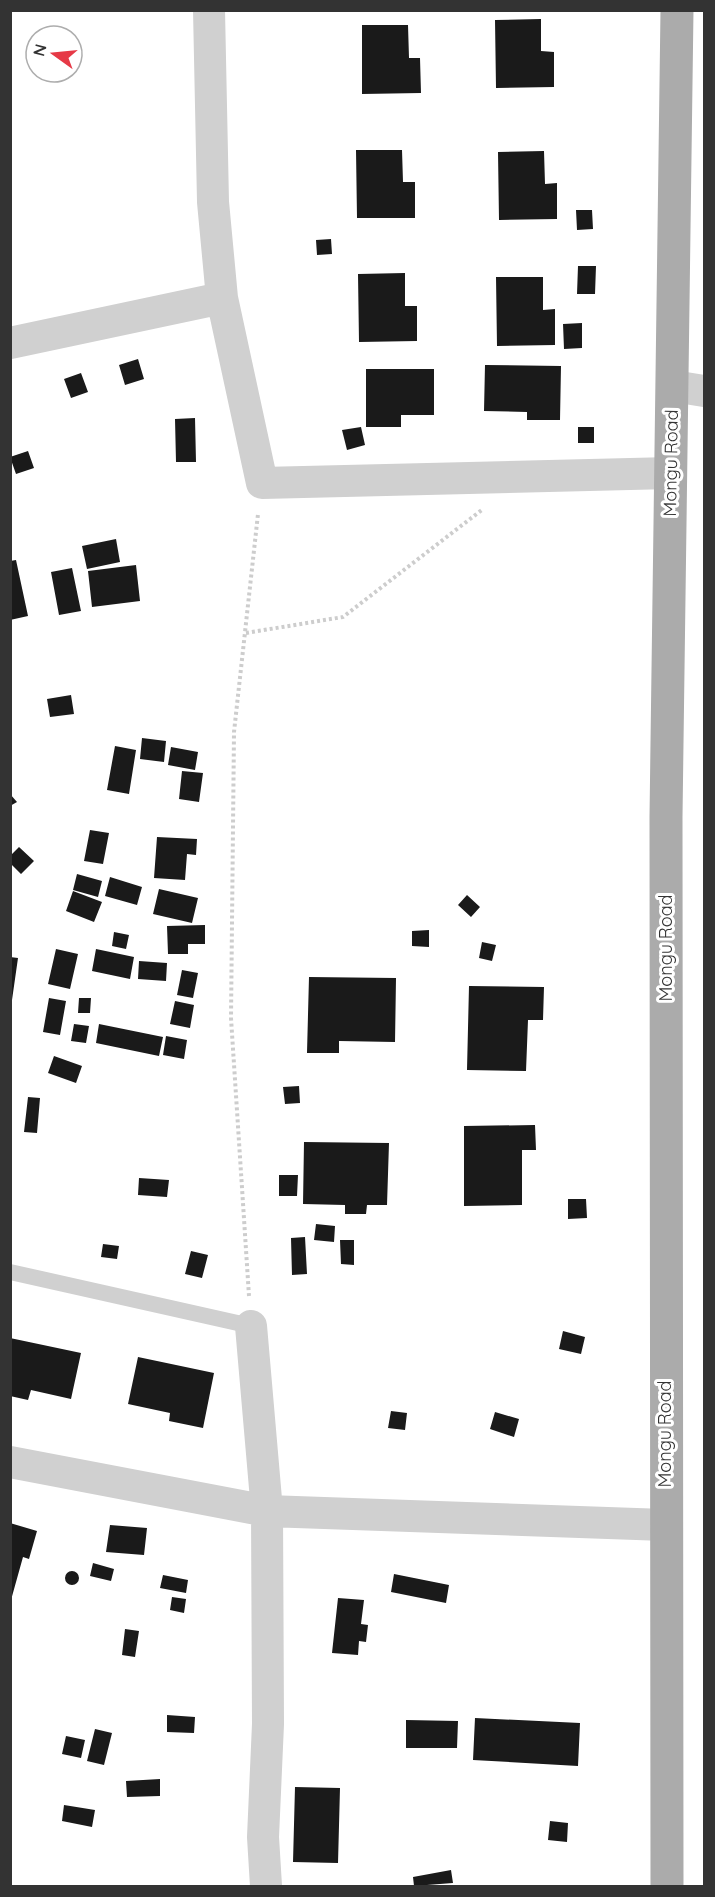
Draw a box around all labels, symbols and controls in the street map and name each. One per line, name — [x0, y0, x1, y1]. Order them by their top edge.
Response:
north arrow — [24, 24, 84, 84]
text: N — [28, 42, 51, 58]
street label: Mongu Road — [658, 409, 683, 517]
street label: Mongu Road — [654, 894, 677, 1002]
street label: Mongu Road — [653, 1380, 676, 1488]

